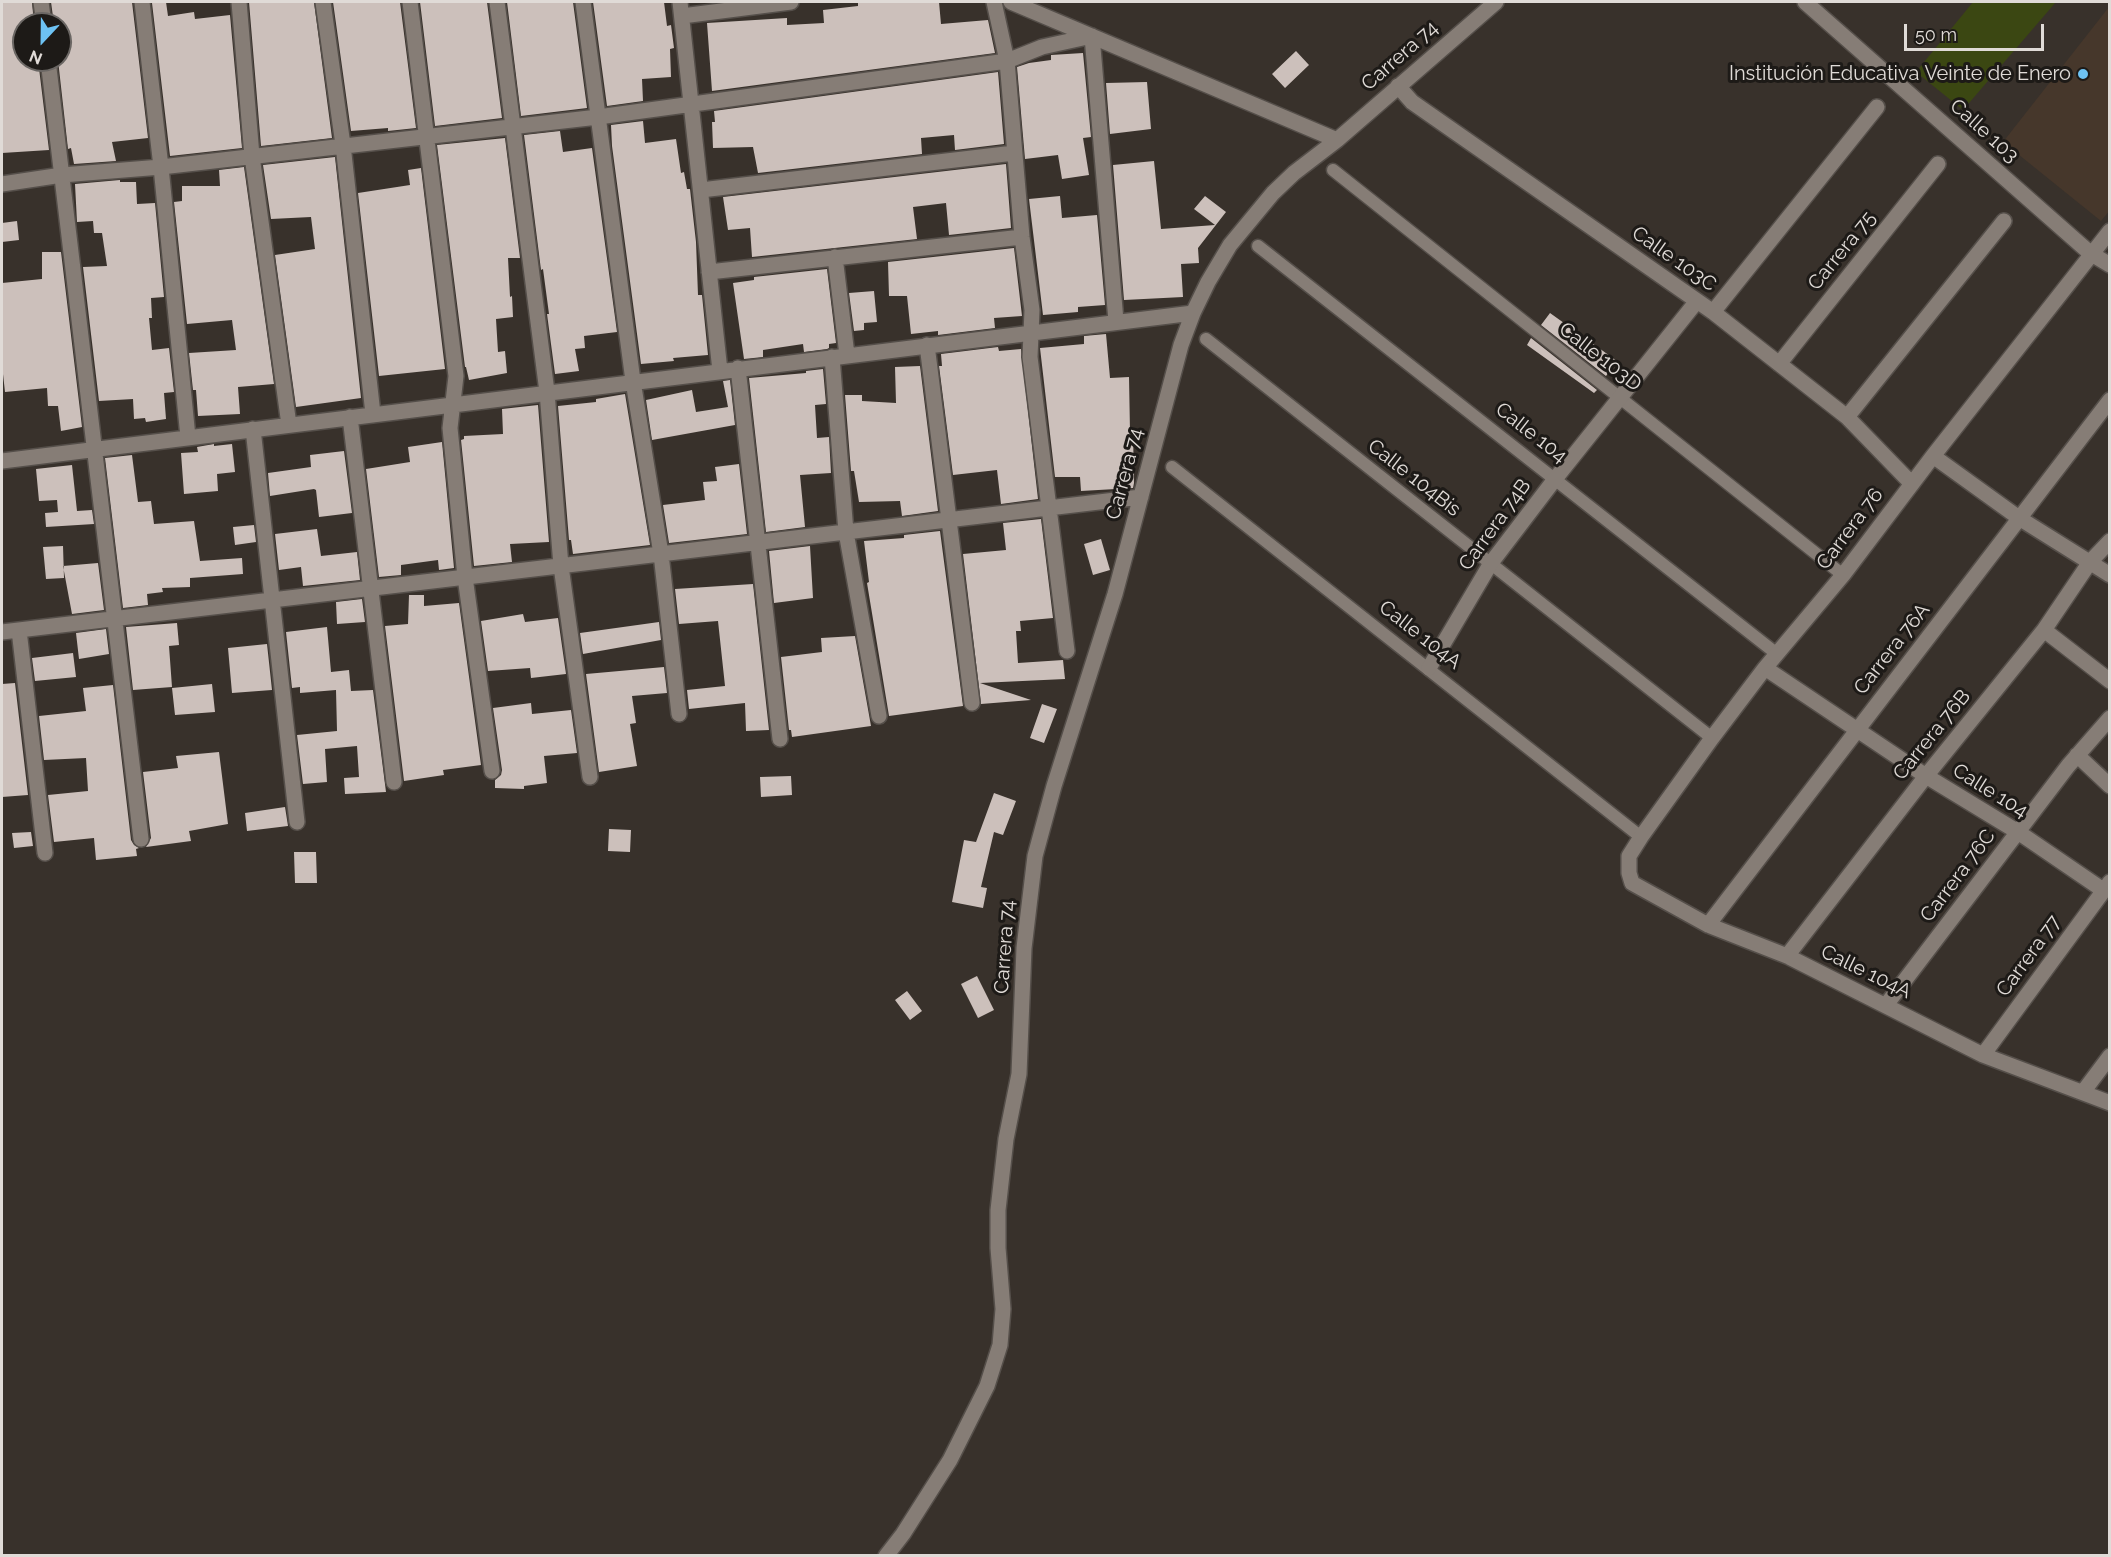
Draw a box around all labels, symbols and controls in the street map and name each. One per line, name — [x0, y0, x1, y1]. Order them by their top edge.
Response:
north arrow — [12, 12, 72, 72]
scale bar — [1907, 12, 2046, 50]
street label: Carrera 74 — [1357, 16, 1443, 96]
text: 50 m — [1915, 24, 1957, 45]
text: N — [27, 46, 45, 68]
place label: Institución Educativa Veinte de Enero — [1729, 62, 2071, 86]
marker: Institución Educativa Veinte de Enero — [2076, 67, 2090, 81]
street label: Calle 103 — [1945, 94, 2023, 168]
street label: Carrera 75 — [1803, 207, 1881, 295]
street label: Calle 103C — [1627, 221, 1721, 297]
street label: Calle 103D — [1554, 317, 1646, 397]
street label: Calle 104 — [1490, 398, 1572, 468]
street label: Carrera 74 — [1101, 426, 1149, 522]
street label: Calle 104Bis — [1363, 434, 1465, 522]
street label: Carrera 74B — [1454, 475, 1536, 575]
street label: Carrera 76 — [1812, 484, 1888, 574]
street label: Calle 104A — [1374, 596, 1466, 674]
street label: Carrera 76A — [1849, 599, 1935, 699]
street label: Carrera 76B — [1888, 685, 1976, 785]
street label: Calle 104 — [1948, 759, 2032, 823]
street label: Carrera 76C — [1915, 825, 2001, 927]
street label: Carrera 74 — [990, 899, 1020, 995]
street label: Carrera 77 — [1992, 911, 2066, 1001]
street label: Calle 104A — [1817, 940, 1915, 1004]

